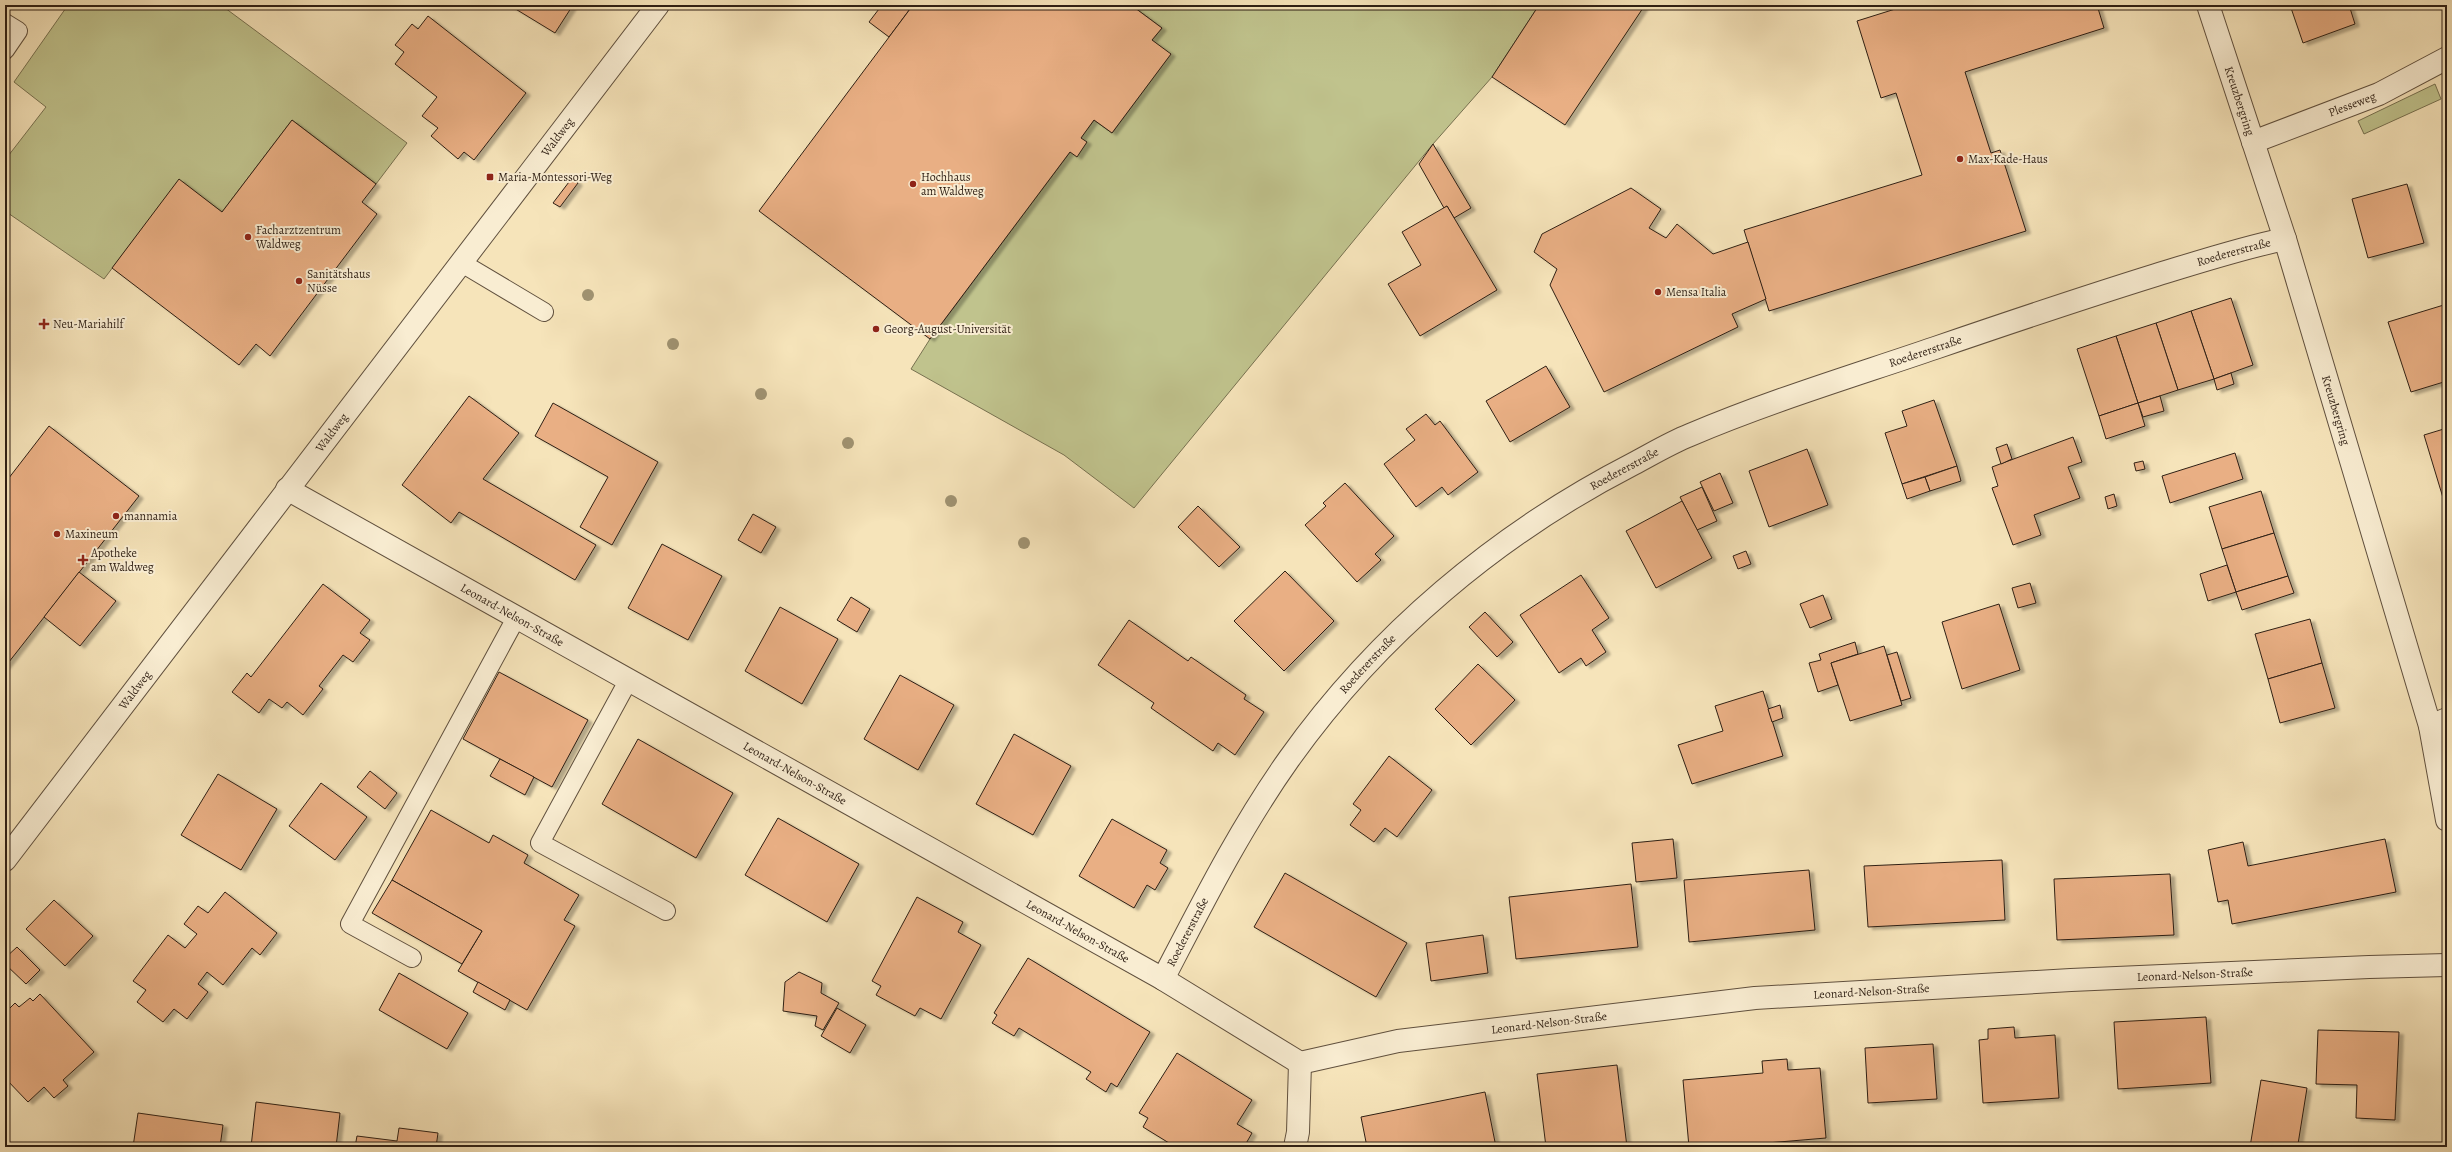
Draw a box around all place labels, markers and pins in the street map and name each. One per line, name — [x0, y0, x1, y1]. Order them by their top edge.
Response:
place label: Max-Kade-Haus — [1968, 151, 2048, 167]
marker: Max-Kade-Haus — [1955, 154, 1965, 164]
place label: Maria-Montessori-Weg — [498, 169, 612, 185]
place label: Hochhaus am Waldweg — [921, 169, 984, 199]
marker: Maria-Montessori-Weg — [485, 172, 495, 182]
marker: Hochhaus am Waldweg — [908, 179, 918, 189]
place label: Facharztzentrum Waldweg — [255, 222, 341, 252]
marker: Facharztzentrum Waldweg — [243, 232, 253, 242]
place label: Sanitätshaus Nüsse — [307, 266, 371, 296]
marker: Sanitätshaus Nüsse — [294, 276, 304, 286]
place label: Mensa Italia — [1666, 284, 1727, 300]
marker: Mensa Italia — [1653, 287, 1663, 297]
place label: Neu-Mariahilf — [53, 316, 125, 332]
marker: Neu-Mariahilf — [38, 318, 50, 330]
place label: Georg-August-Universität — [884, 321, 1011, 337]
marker: Georg-August-Universität — [871, 324, 881, 334]
place label: mannamia — [124, 508, 178, 524]
marker: mannamia — [111, 511, 121, 521]
place label: Maxineum — [65, 526, 118, 542]
marker: Maxineum — [52, 529, 62, 539]
place label: Apotheke am Waldweg — [90, 545, 154, 575]
marker: Apotheke am Waldweg — [78, 555, 88, 565]

